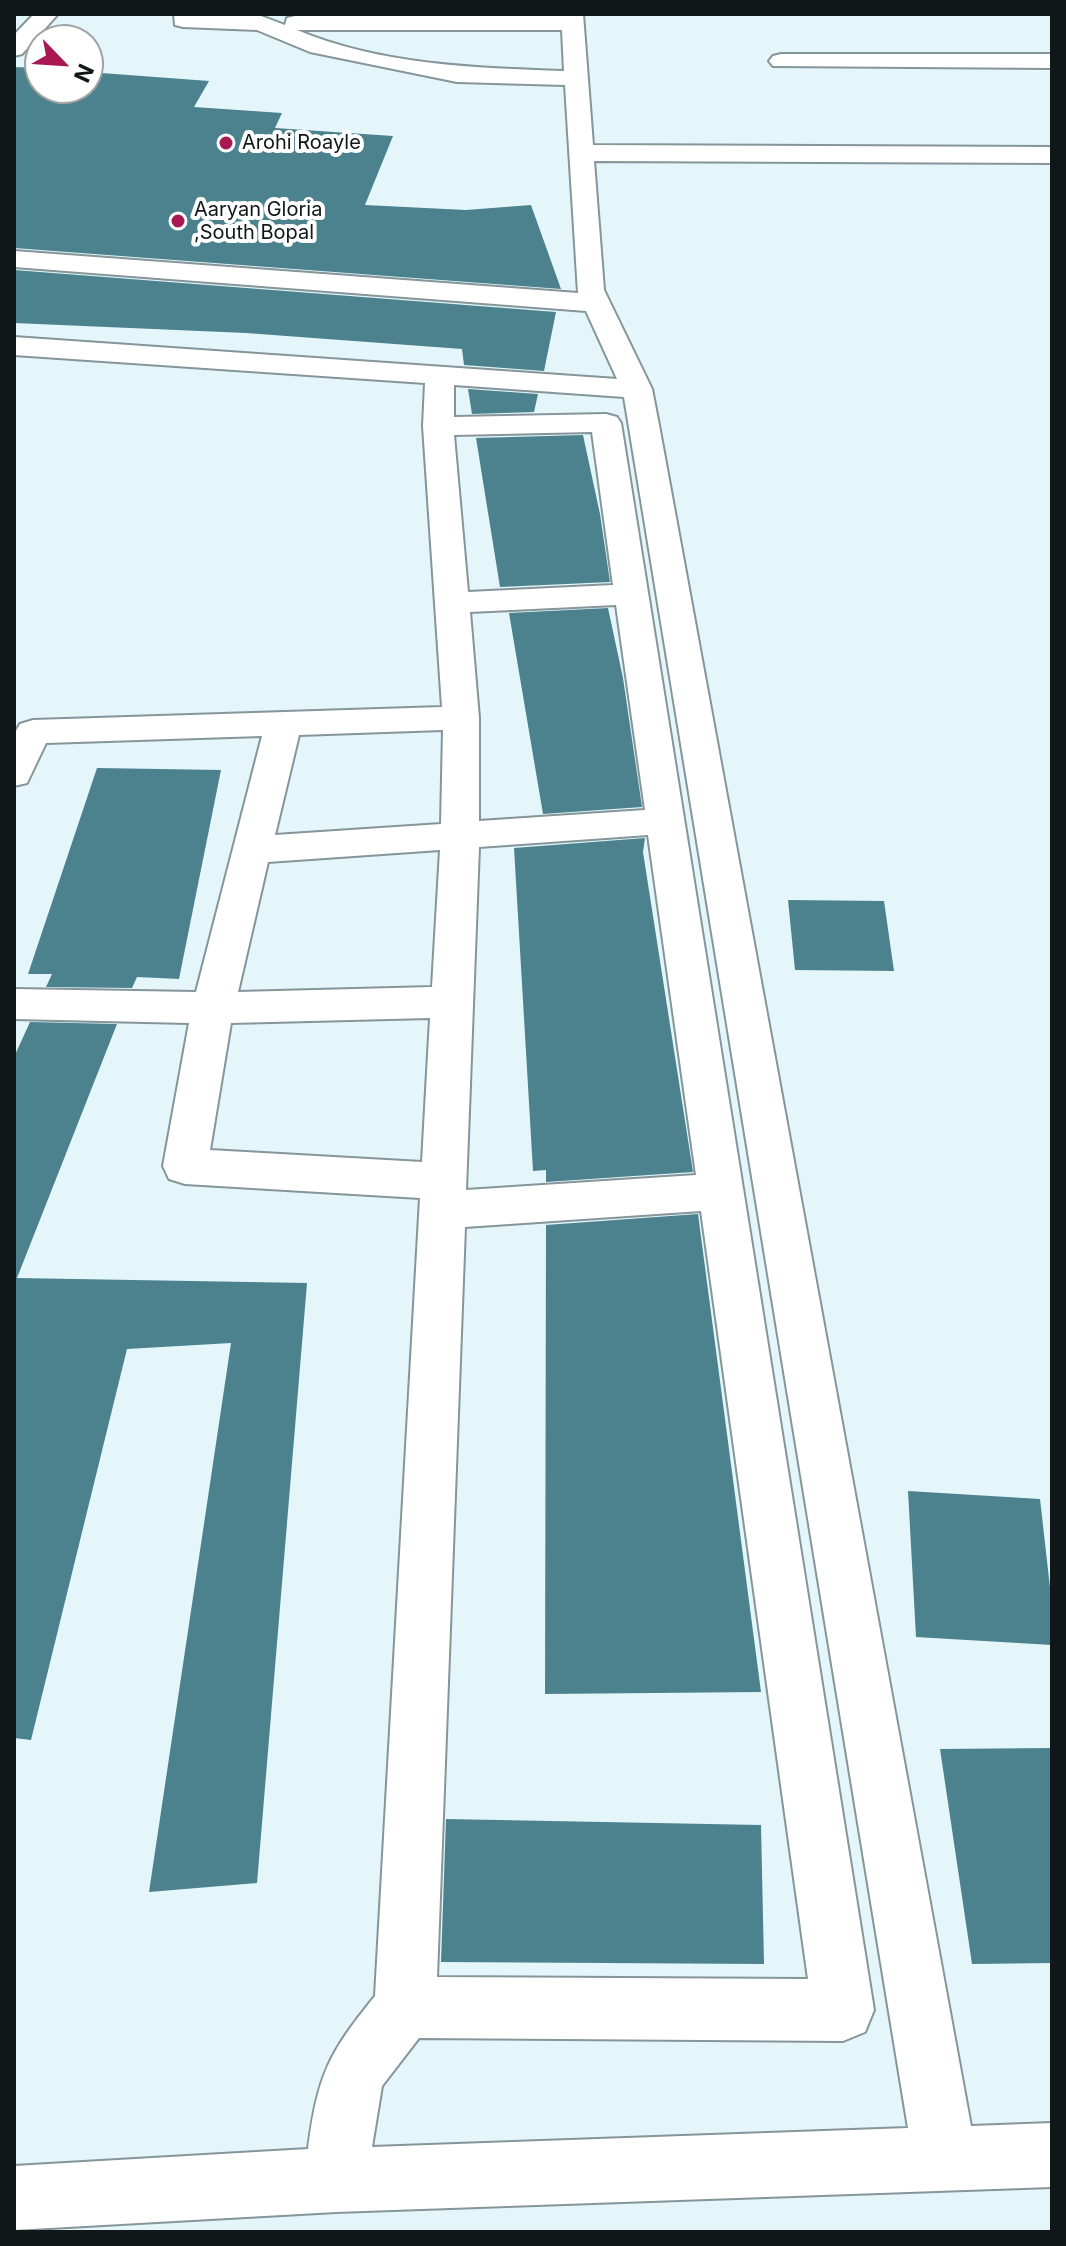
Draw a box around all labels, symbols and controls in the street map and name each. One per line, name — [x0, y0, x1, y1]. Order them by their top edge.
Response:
north arrow — [24, 24, 104, 104]
text: N — [69, 60, 99, 86]
place label: Arohi Roayle — [242, 131, 361, 155]
marker: Arohi Roayle — [217, 134, 235, 152]
place label: Aaryan Gloria ,South Bopal — [194, 198, 322, 245]
marker: Aaryan Gloria ,South Bopal — [169, 212, 187, 230]

